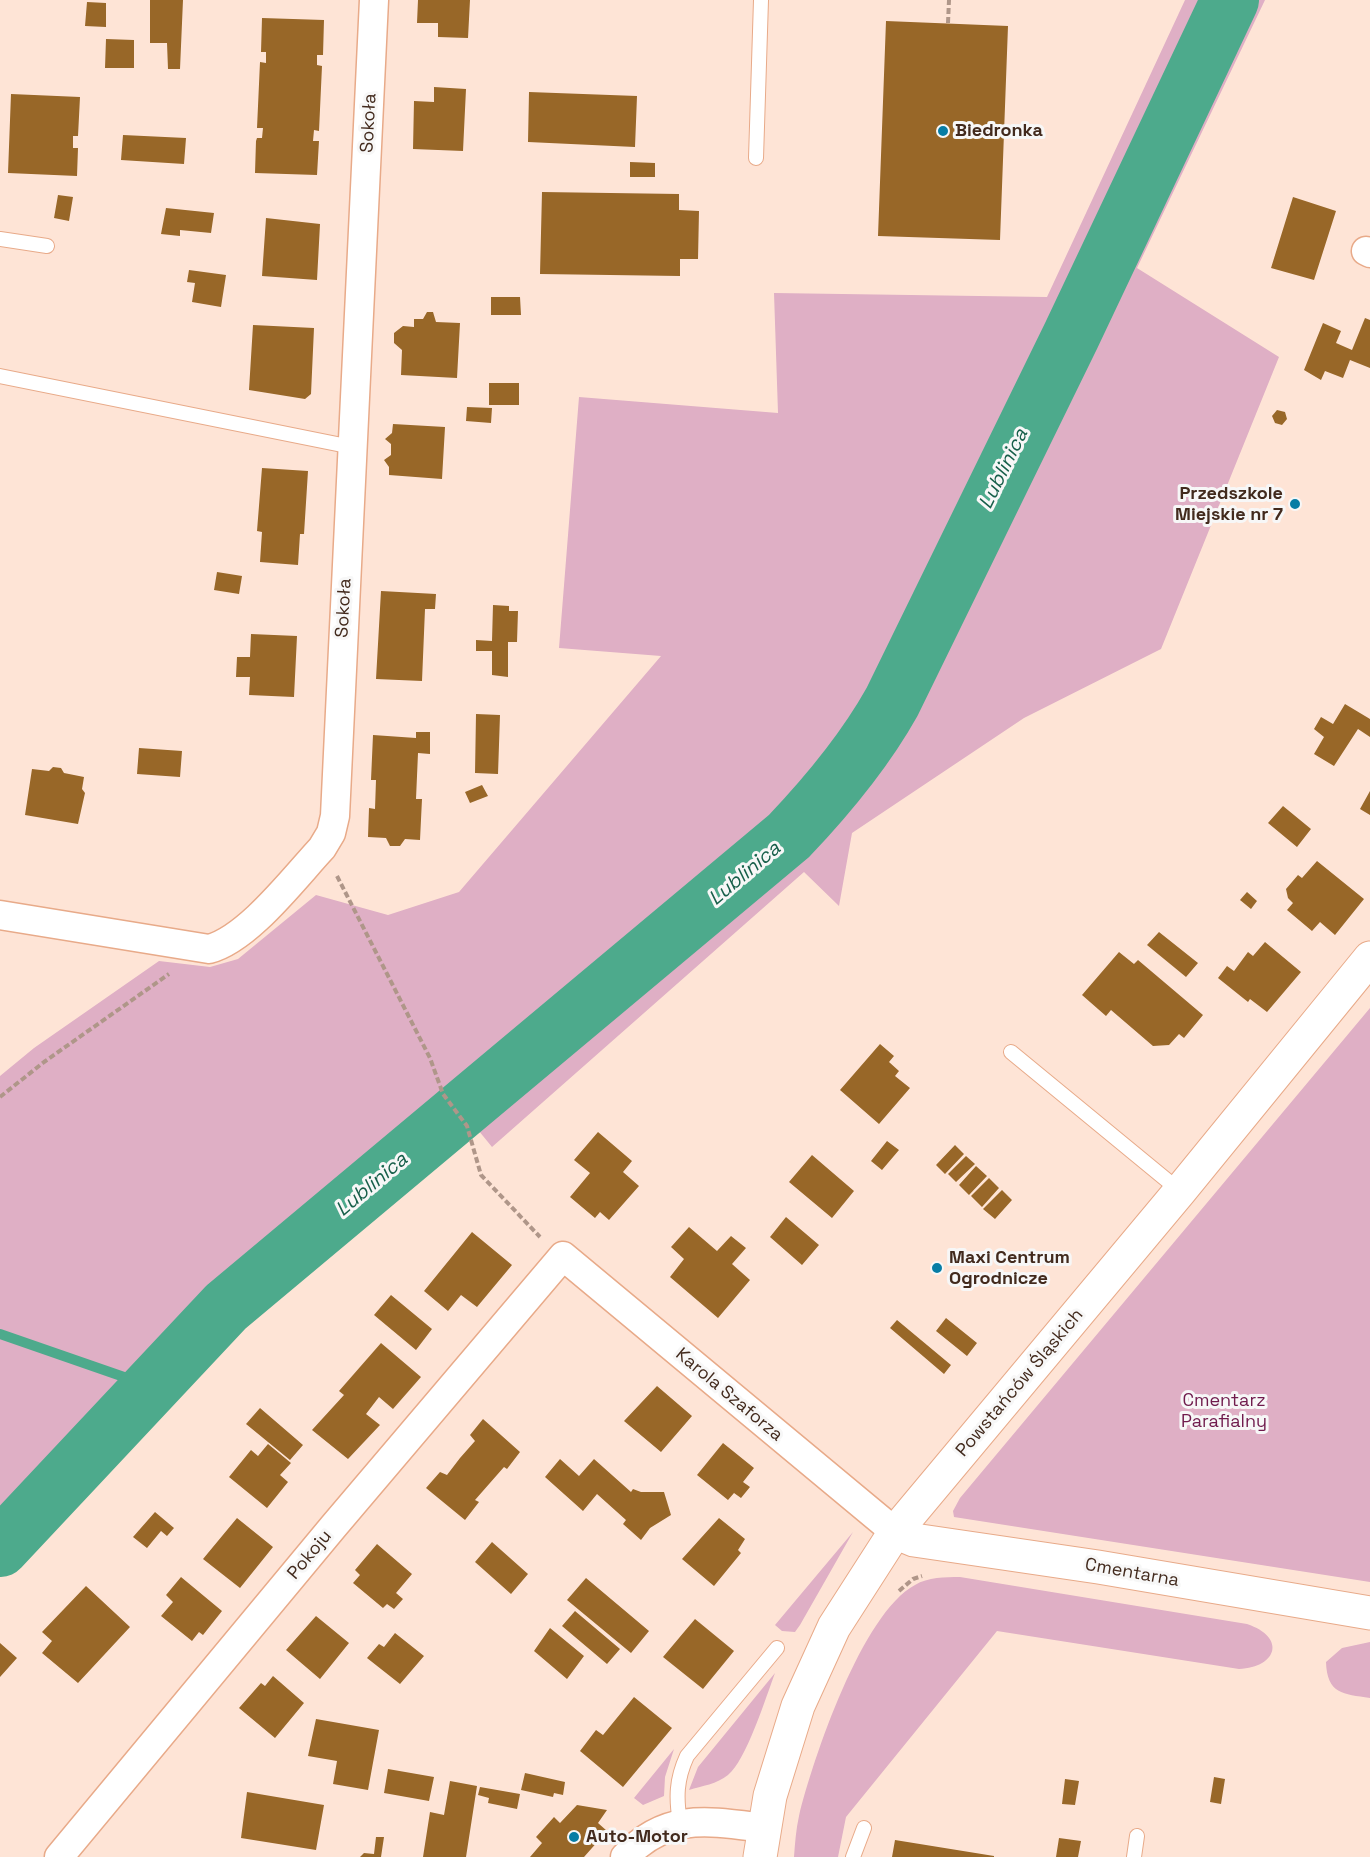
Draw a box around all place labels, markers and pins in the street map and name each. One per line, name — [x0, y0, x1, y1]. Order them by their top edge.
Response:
place label: Biedronka — [955, 120, 1043, 142]
marker: Biedronka — [936, 124, 950, 138]
place label: Przedszkole Miejskie nr 7 — [1175, 483, 1283, 526]
marker: Przedszkole Miejskie nr 7 — [1288, 497, 1302, 511]
place label: Maxi Centrum Ogrodnicze — [949, 1247, 1070, 1290]
marker: Maxi Centrum Ogrodnicze — [930, 1261, 944, 1275]
place label: Auto-Motor — [586, 1826, 688, 1848]
marker: Auto-Motor — [567, 1830, 581, 1844]

